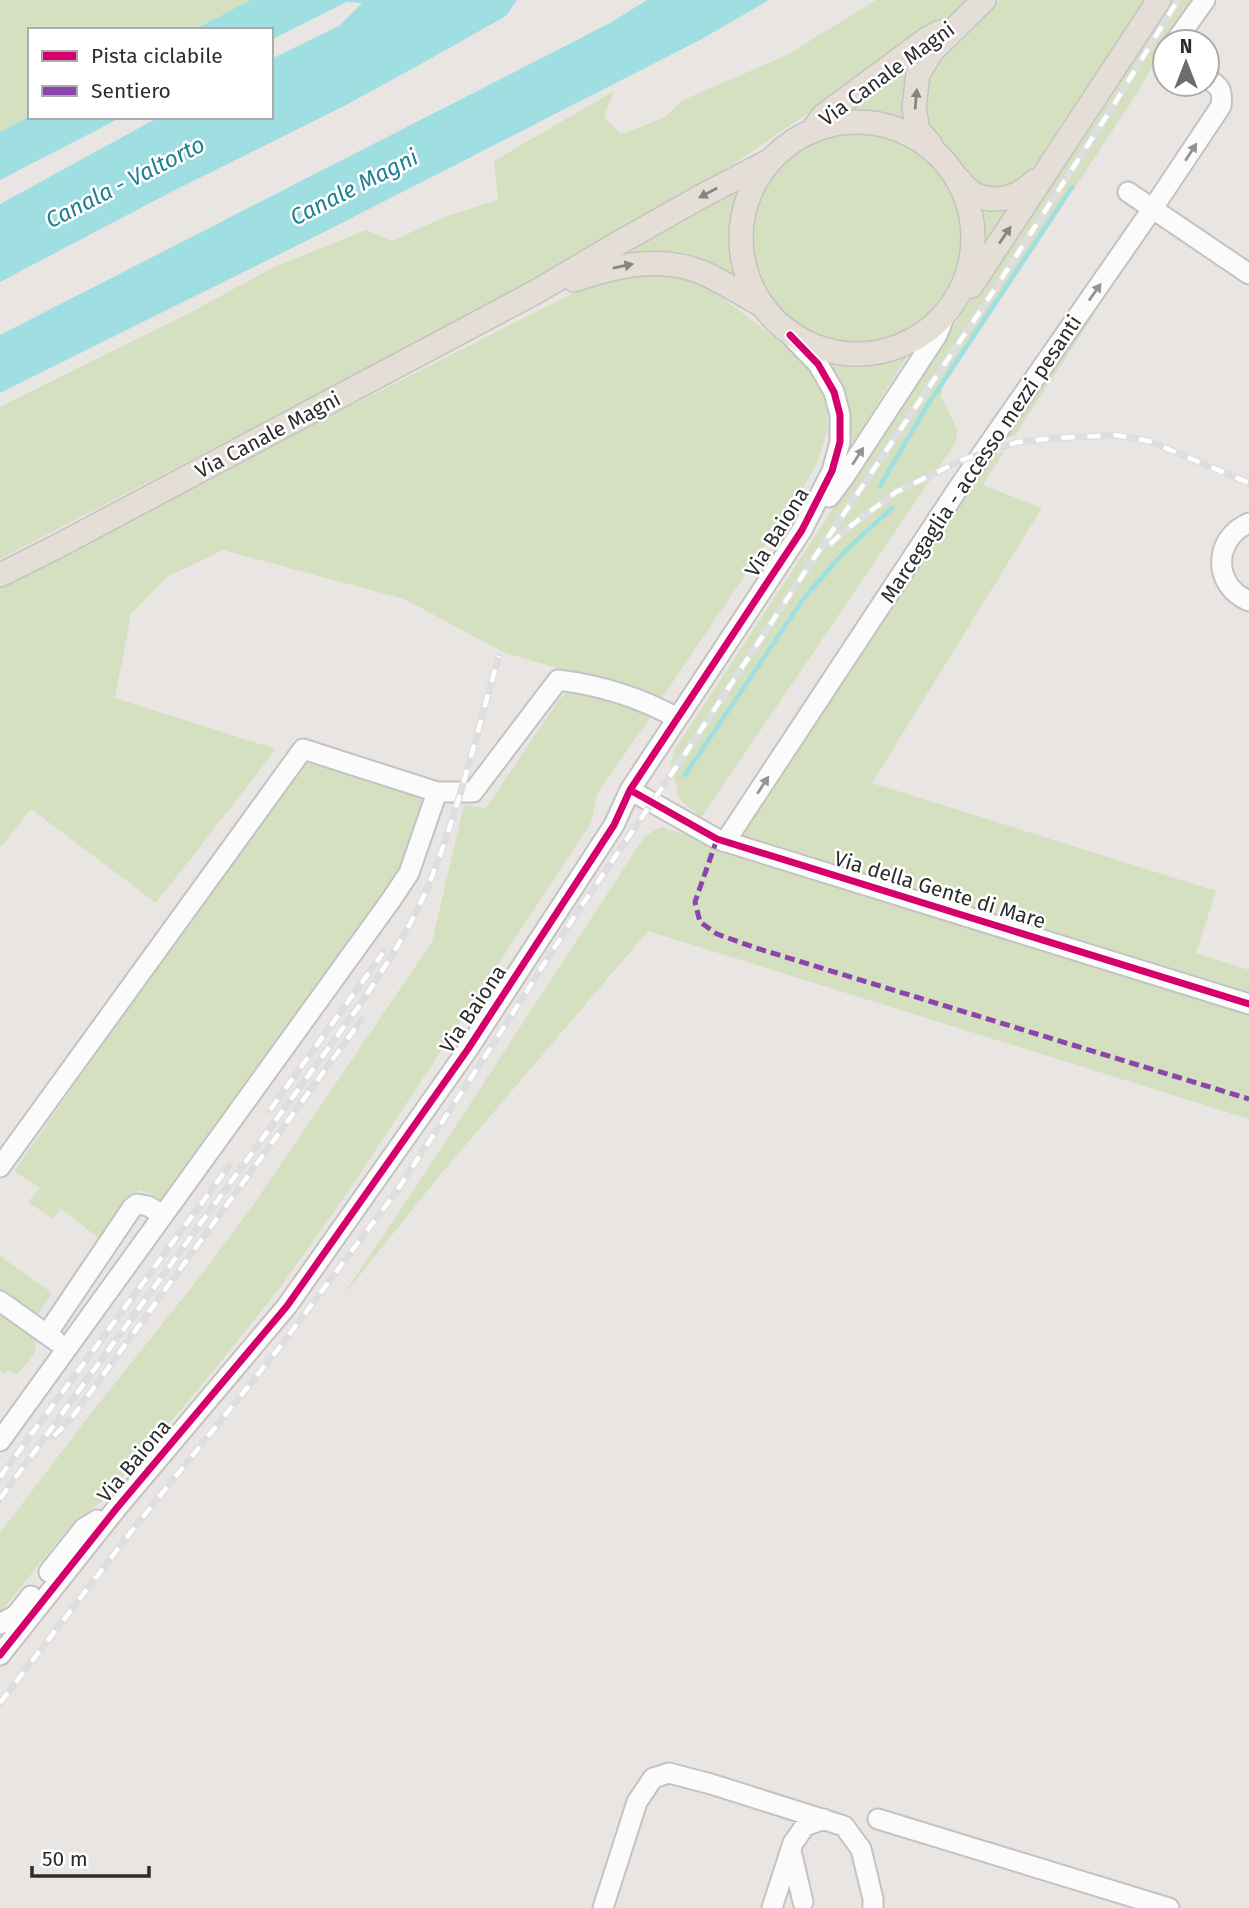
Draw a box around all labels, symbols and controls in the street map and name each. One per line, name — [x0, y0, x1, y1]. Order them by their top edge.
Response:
street label: Via Canale Magni — [814, 16, 960, 132]
legend — [28, 28, 273, 119]
north arrow — [1151, 28, 1221, 98]
text: N — [1180, 35, 1192, 58]
text: Pista ciclabile — [91, 43, 223, 69]
text: Sentiero — [91, 78, 171, 104]
one-way arrow — [911, 88, 922, 110]
water label: Canala - Valtorto — [41, 130, 209, 234]
water label: Canale Magni — [285, 142, 423, 231]
one-way arrow — [1184, 142, 1197, 161]
one-way arrow — [699, 187, 718, 199]
one-way arrow — [998, 226, 1012, 244]
one-way arrow — [612, 261, 634, 272]
one-way arrow — [1088, 283, 1102, 301]
street label: Marcegaglia - accesso mezzi pesanti — [875, 310, 1087, 608]
street label: Via Canale Magni — [191, 386, 345, 484]
one-way arrow — [851, 447, 864, 466]
street label: Via Baiona — [739, 482, 815, 582]
one-way arrow — [756, 775, 769, 795]
street label: Via della Gente di Mare — [831, 845, 1049, 935]
street label: Via Baiona — [434, 960, 512, 1058]
street label: Via Baiona — [92, 1414, 176, 1508]
scale bar — [32, 1834, 149, 1878]
text: 50 m — [42, 1846, 88, 1872]

